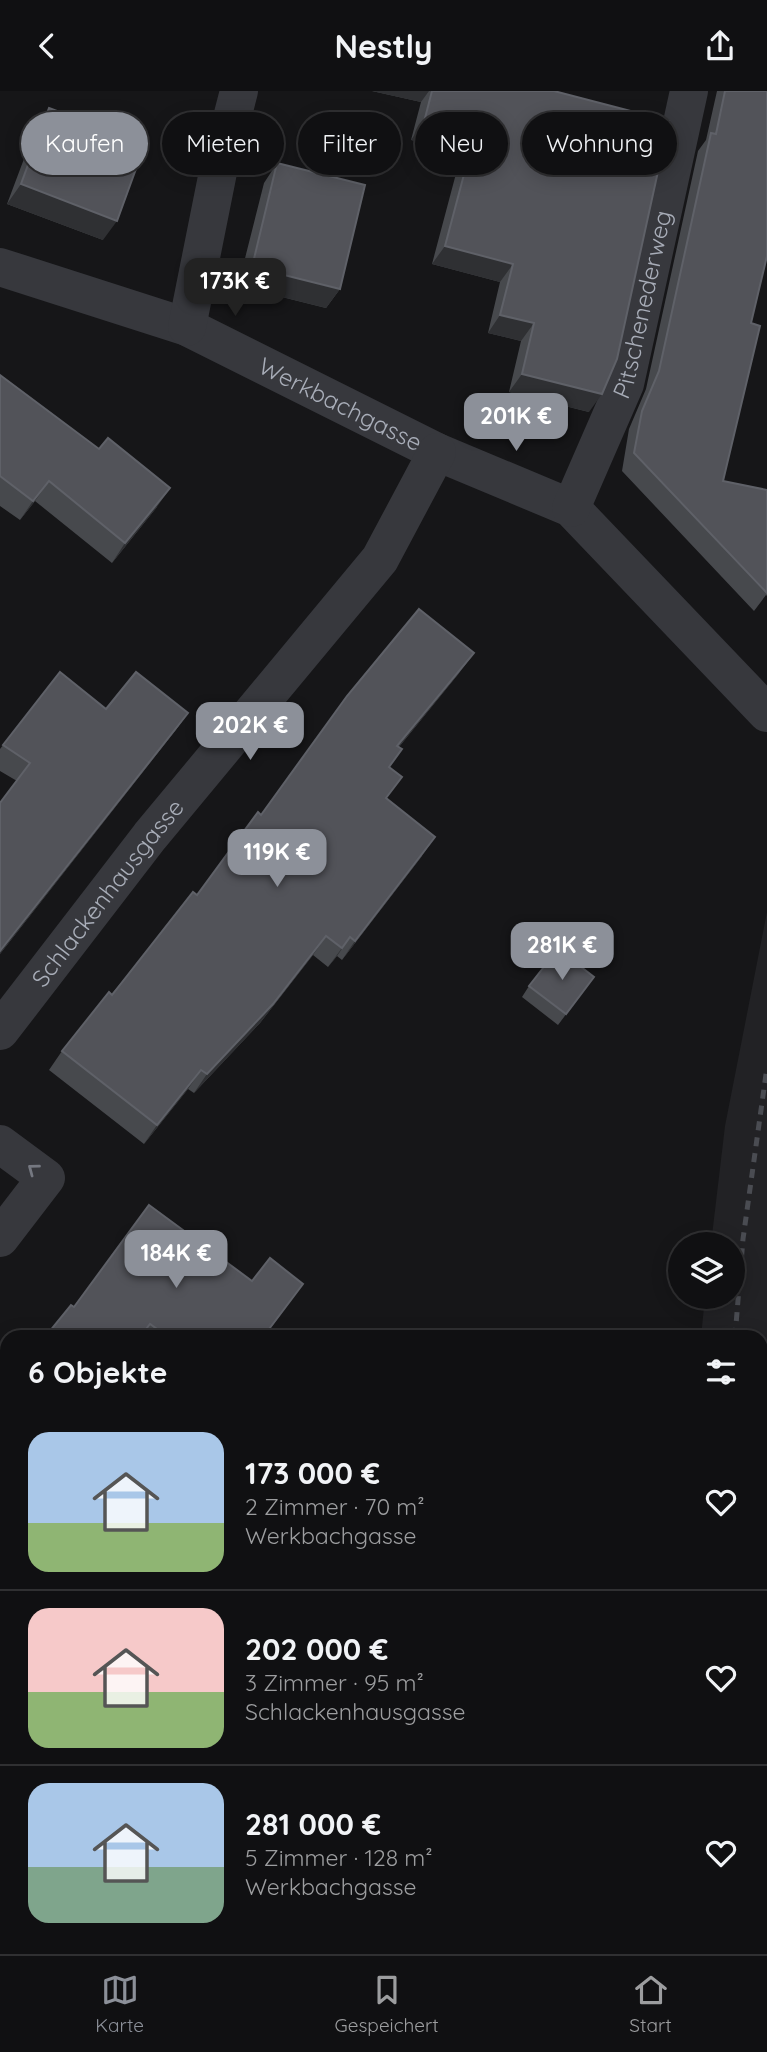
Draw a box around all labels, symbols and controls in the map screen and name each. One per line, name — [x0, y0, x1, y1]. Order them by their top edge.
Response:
text: Nestly — [335, 26, 432, 66]
icon: back — [28, 27, 66, 65]
icon: share — [701, 27, 739, 65]
chip: Kaufen — [21, 112, 148, 175]
chip: Mieten — [162, 112, 284, 175]
chip: Filter — [298, 112, 401, 175]
chip: Neu — [415, 112, 508, 175]
chip: Wohnung — [522, 112, 677, 175]
street label: Pitschenederweg — [606, 207, 678, 403]
pin: 173K € — [178, 259, 292, 318]
text: 173K € — [200, 266, 270, 295]
street label: Werkbachgasse — [254, 350, 427, 457]
pin: 201K € — [459, 393, 573, 453]
text: 201K € — [480, 401, 552, 430]
pin: 202K € — [193, 703, 307, 762]
text: 202K € — [212, 710, 288, 739]
street label: Schlackenhausgasse — [25, 792, 190, 993]
pin: 119K € — [220, 829, 334, 889]
text: 119K € — [244, 837, 310, 866]
pin: 281K € — [505, 923, 619, 982]
text: 281K € — [527, 930, 597, 959]
one-way arrow — [29, 1165, 41, 1177]
pin: 184K € — [119, 1231, 233, 1290]
map controls — [668, 1232, 745, 1309]
button: layers — [668, 1232, 745, 1309]
text: 184K € — [140, 1238, 212, 1267]
text: 6 Objekte — [28, 1353, 167, 1391]
icon: filters — [702, 1353, 740, 1391]
text: 173 000 € — [245, 1454, 380, 1492]
icon: home — [84, 1460, 168, 1544]
icon: heart — [702, 1483, 740, 1521]
text: 2 Zimmer · 70 m² — [245, 1492, 425, 1521]
text: Werkbachgasse — [245, 1521, 417, 1550]
text: 202 000 € — [245, 1630, 388, 1668]
icon: home — [84, 1636, 168, 1720]
icon: heart — [702, 1659, 740, 1697]
text: 3 Zimmer · 95 m² — [245, 1668, 424, 1697]
text: Schlackenhausgasse — [245, 1697, 466, 1726]
text: 281 000 € — [245, 1805, 381, 1843]
icon: home — [84, 1811, 168, 1895]
icon: heart — [702, 1834, 740, 1872]
text: 5 Zimmer · 128 m² — [245, 1843, 433, 1872]
text: Werkbachgasse — [245, 1872, 417, 1901]
tab: Karte — [95, 1971, 144, 2037]
tab: Gespeichert — [335, 1971, 439, 2037]
tab: Start — [629, 1971, 672, 2037]

